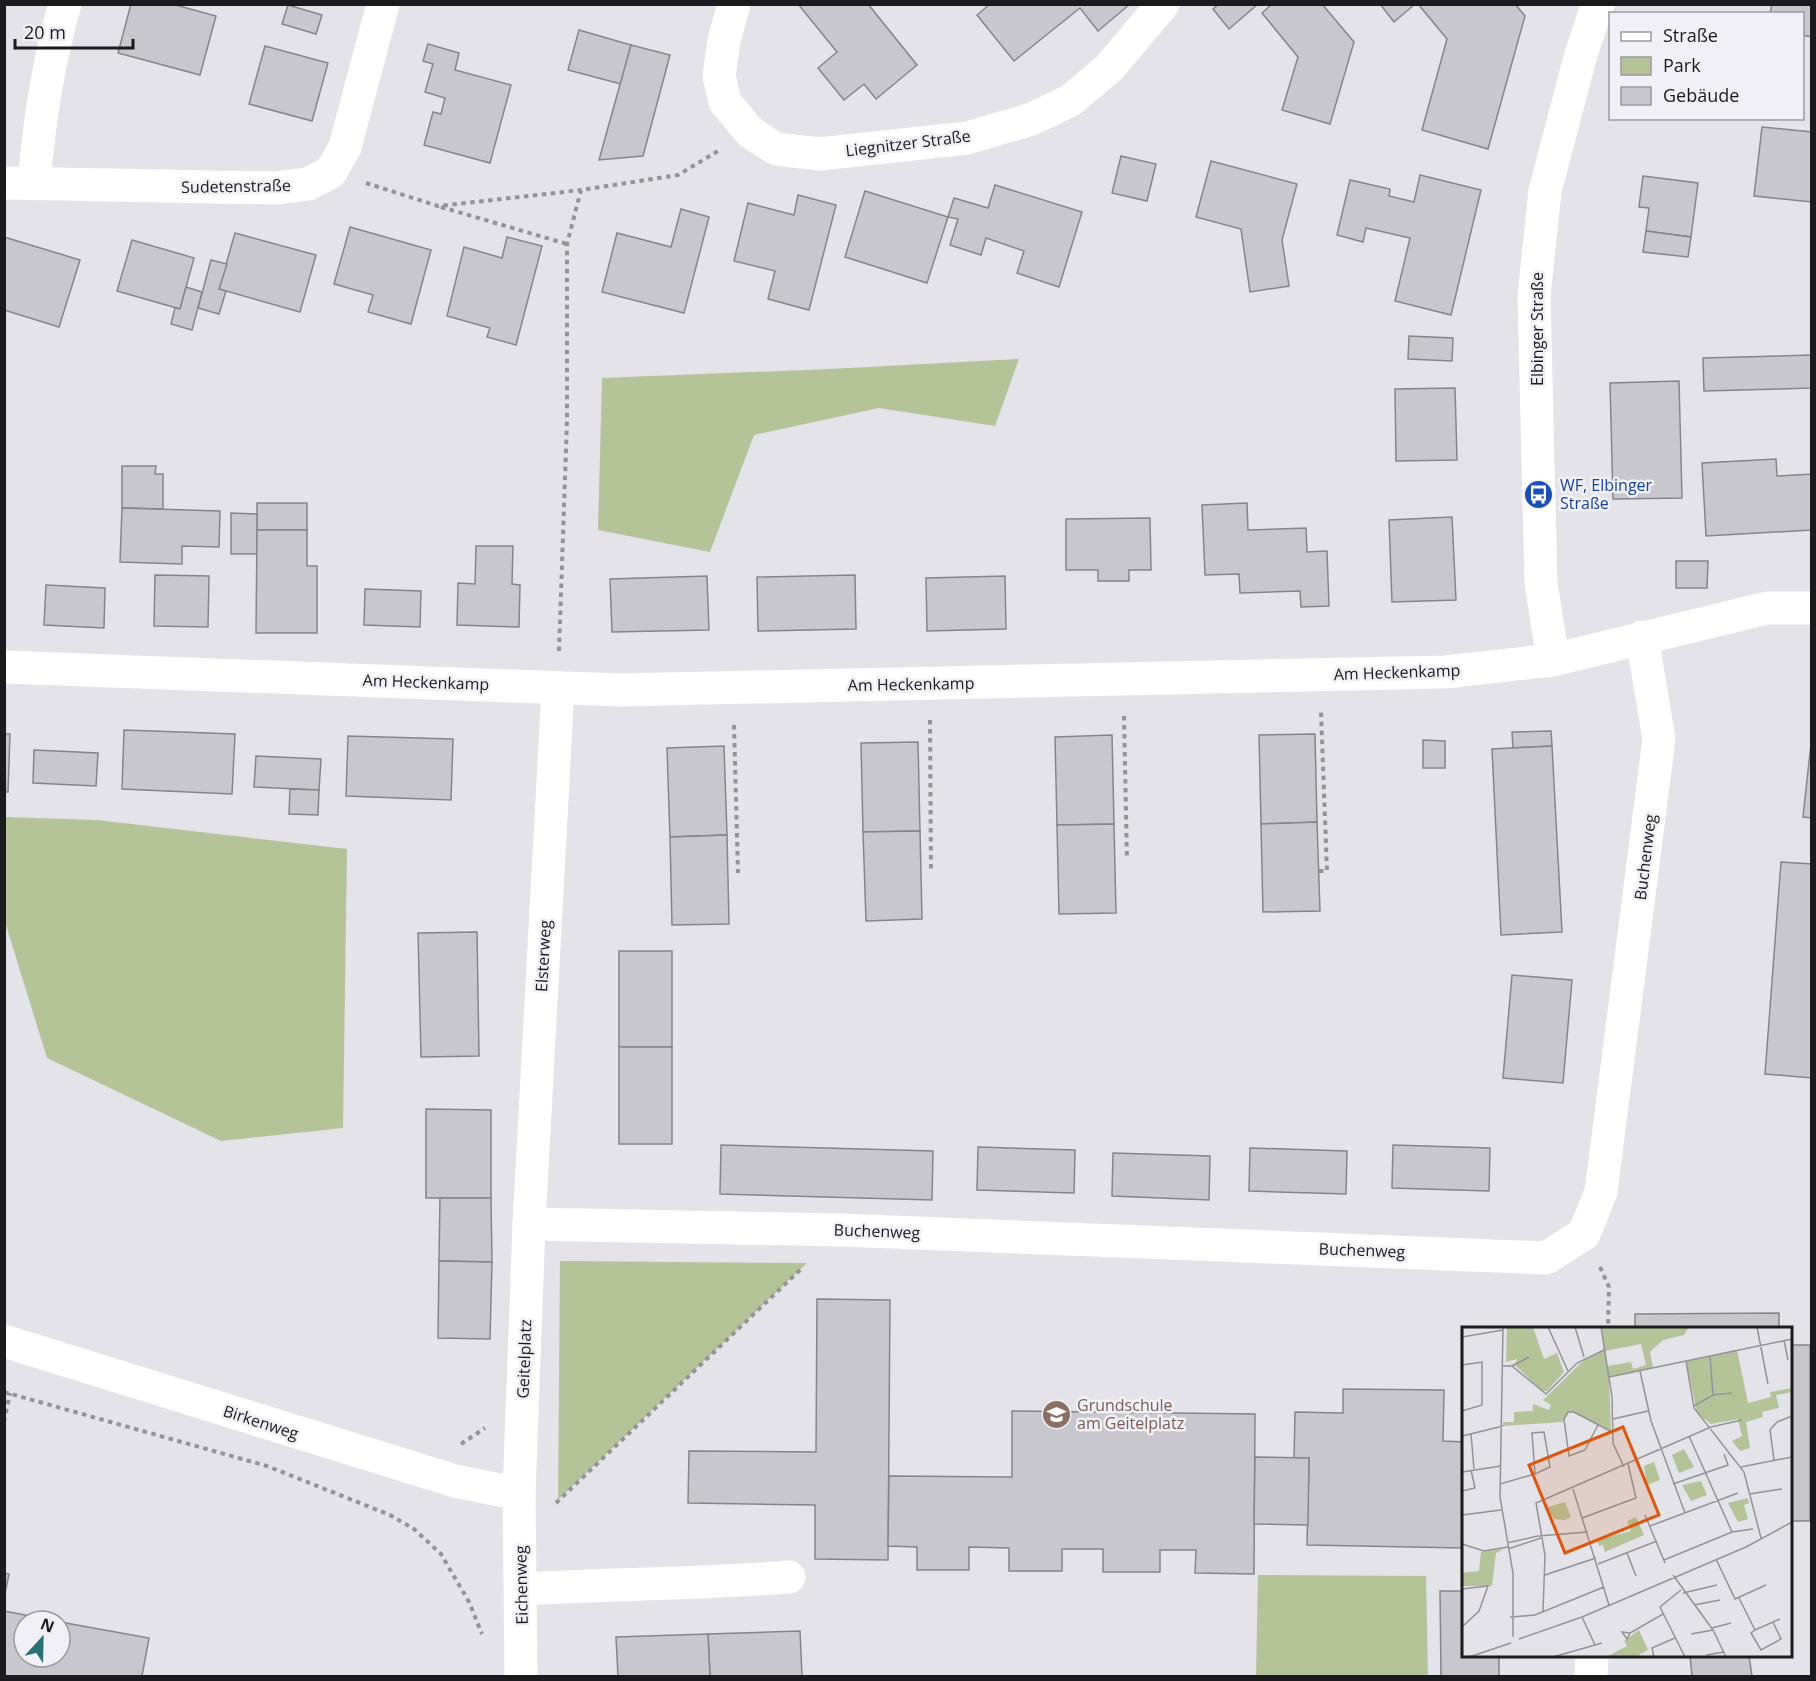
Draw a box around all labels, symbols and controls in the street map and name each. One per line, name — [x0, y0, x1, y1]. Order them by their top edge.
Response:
scale bar — [15, 12, 134, 50]
legend — [1609, 12, 1804, 120]
text: 20 m — [24, 20, 66, 44]
text: Straße — [1663, 23, 1718, 47]
text: Park — [1663, 53, 1701, 77]
text: Gebäude — [1663, 83, 1739, 107]
street label: Liegnitzer Straße — [844, 124, 972, 162]
street label: Sudetenstraße — [181, 174, 291, 198]
street label: Elbinger Straße — [1526, 272, 1548, 386]
place label: WF, Elbinger Straße — [1560, 474, 1653, 514]
bus stop icon: WF, Elbinger Straße — [1523, 478, 1555, 510]
street label: Am Heckenkamp — [1333, 659, 1461, 685]
street label: Am Heckenkamp — [362, 669, 490, 695]
street label: Am Heckenkamp — [847, 672, 975, 696]
street label: Buchenweg — [1629, 812, 1661, 901]
street label: Elsterweg — [530, 919, 556, 992]
street label: Buchenweg — [833, 1218, 921, 1244]
street label: Buchenweg — [1318, 1237, 1406, 1263]
street label: Geitelplatz — [512, 1319, 536, 1399]
inset map — [1462, 1327, 1792, 1657]
place label: Grundschule am Geitelplatz — [1077, 1394, 1184, 1434]
school or university icon: Grundschule am Geitelplatz — [1040, 1398, 1072, 1430]
street label: Birkenweg — [220, 1399, 302, 1445]
street label: Eichenweg — [509, 1545, 533, 1625]
north arrow — [12, 1609, 72, 1669]
text: N — [37, 1612, 58, 1638]

